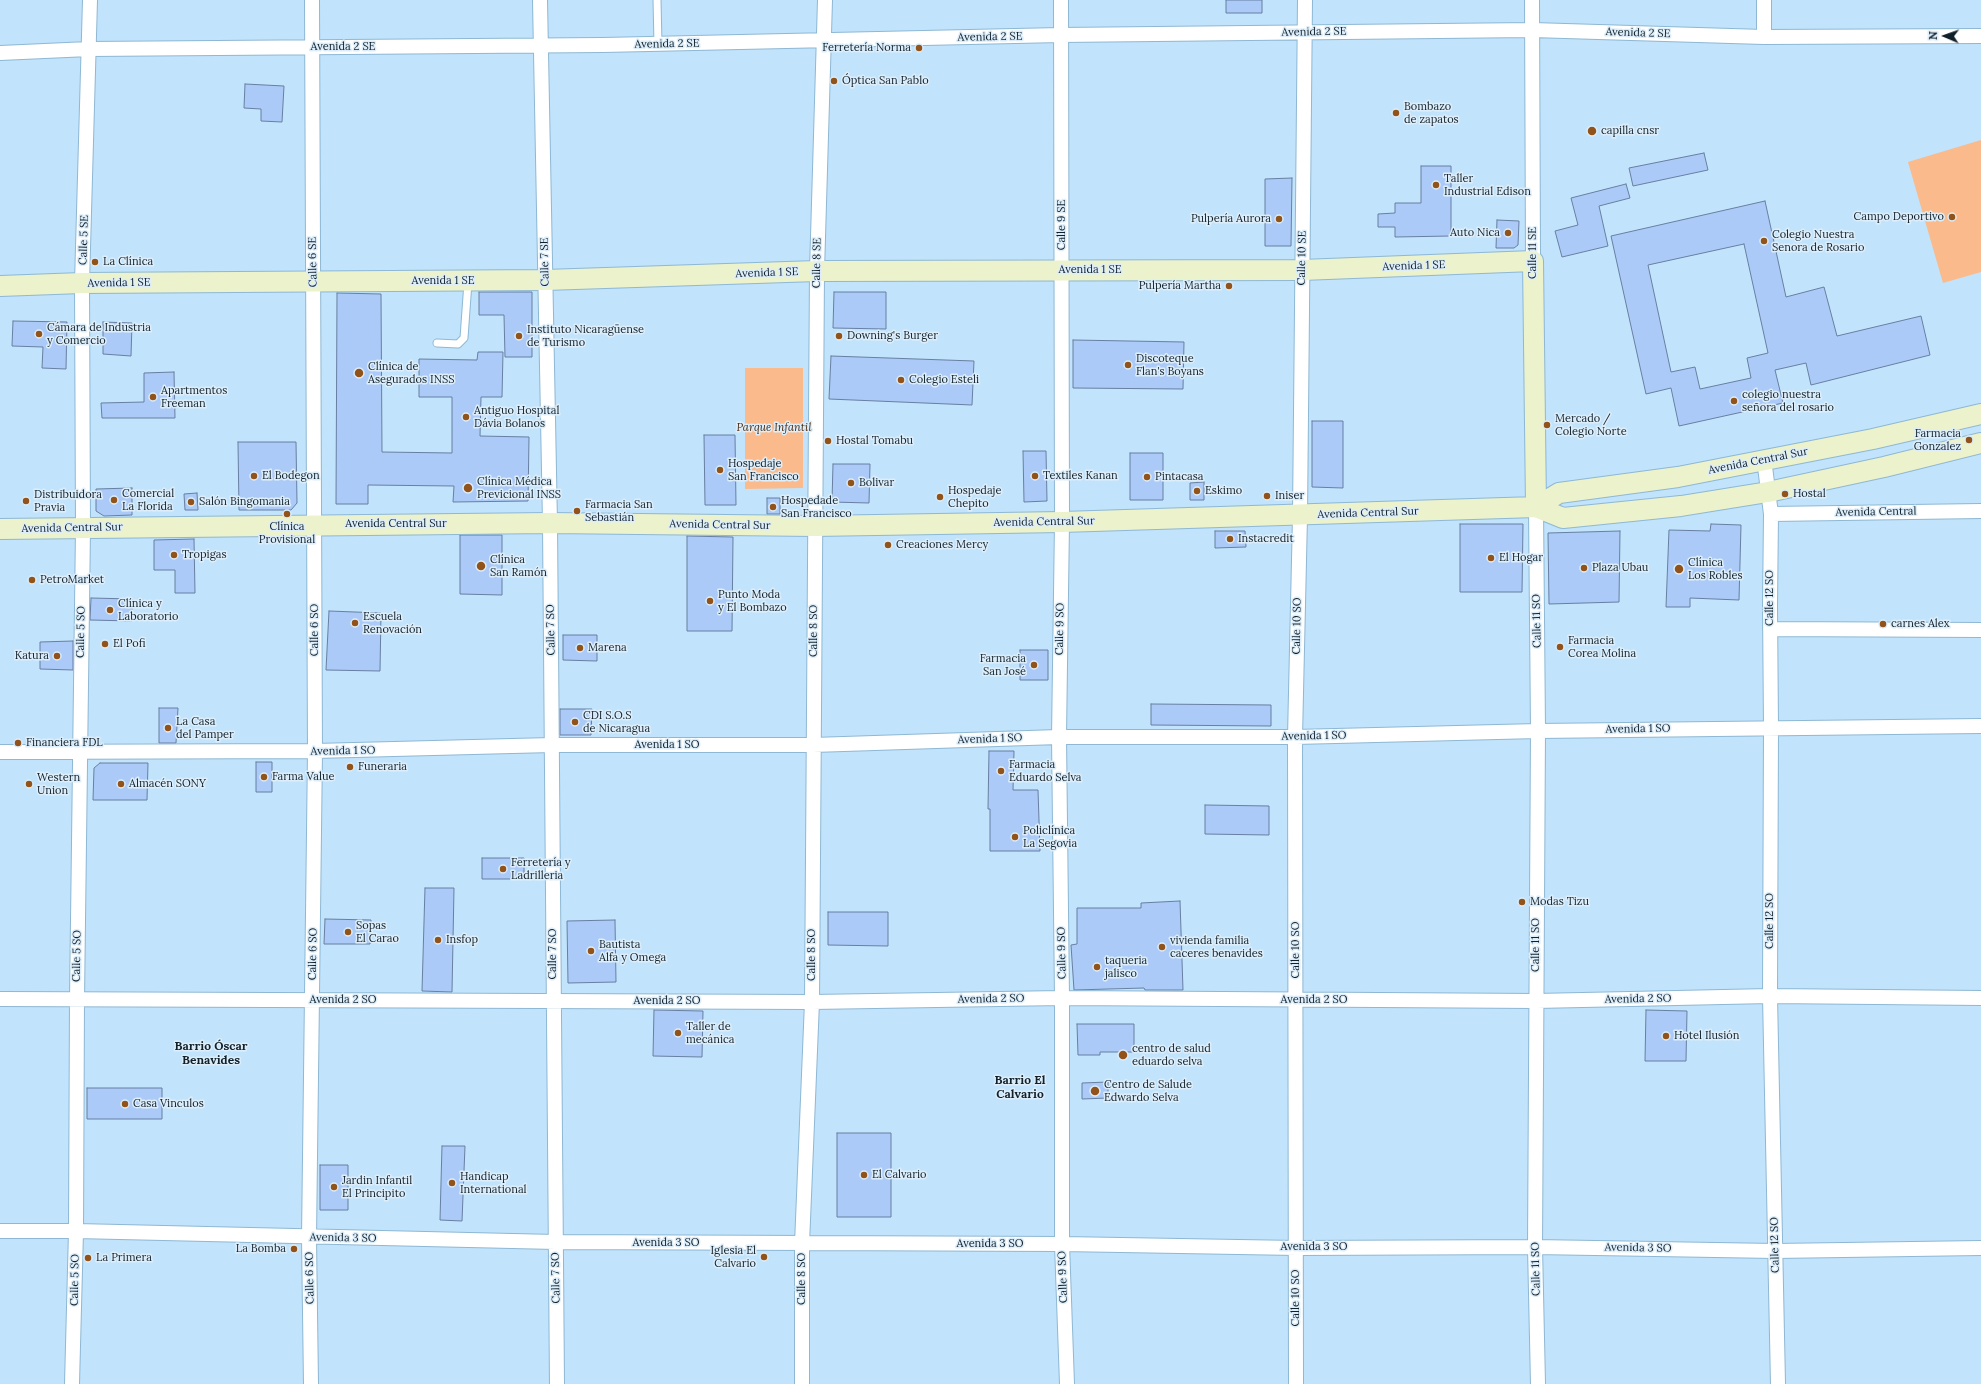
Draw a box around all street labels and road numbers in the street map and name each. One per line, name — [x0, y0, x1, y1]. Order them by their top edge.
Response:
street label: Avenida 2 SE — [1281, 25, 1347, 39]
street label: Avenida 2 SE — [1605, 25, 1671, 41]
street label: Avenida 2 SE — [957, 30, 1023, 44]
street label: Avenida 2 SE — [634, 37, 700, 51]
street label: Avenida 2 SE — [311, 40, 375, 54]
street label: Calle 9 SE — [1055, 200, 1069, 250]
street label: Calle 5 SE — [77, 215, 91, 265]
street label: Calle 11 SE — [1526, 227, 1540, 279]
street label: Calle 10 SE — [1295, 230, 1309, 286]
street label: Calle 6 SE — [306, 237, 320, 287]
street label: Calle 7 SE — [538, 237, 552, 287]
street label: Calle 8 SE — [810, 238, 824, 288]
street label: Avenida 1 SE — [1382, 258, 1446, 274]
street label: Avenida 1 SE — [1058, 263, 1122, 277]
street label: Avenida 1 SE — [735, 265, 799, 281]
street label: Avenida 1 SE — [411, 274, 475, 288]
street label: Avenida 1 SE — [87, 276, 151, 290]
street label: Avenida Central Sur — [1707, 445, 1809, 477]
street label: Avenida Central Sur — [1317, 505, 1419, 521]
street label: Avenida Central — [1835, 505, 1917, 519]
street label: Avenida Central Sur — [993, 515, 1095, 529]
street label: Avenida Central Sur — [345, 517, 447, 531]
street label: Avenida Central Sur — [669, 518, 771, 532]
street label: Avenida Central Sur — [21, 521, 123, 535]
street label: Calle 12 SO — [1763, 570, 1777, 626]
street label: Calle 11 SO — [1530, 594, 1544, 648]
street label: Calle 10 SO — [1290, 597, 1304, 655]
street label: Calle 9 SO — [1053, 603, 1067, 655]
street label: Calle 6 SO — [308, 604, 322, 656]
street label: Calle 7 SO — [544, 604, 558, 656]
street label: Calle 8 SO — [807, 605, 821, 657]
street label: Calle 5 SO — [74, 606, 88, 658]
street label: Avenida 1 SO — [1605, 722, 1671, 736]
street label: Avenida 1 SO — [1281, 729, 1347, 743]
street label: Avenida 1 SO — [957, 731, 1023, 747]
street label: Avenida 1 SO — [635, 738, 699, 752]
street label: Avenida 1 SO — [310, 744, 376, 758]
street label: Calle 12 SO — [1763, 893, 1777, 949]
street label: Calle 11 SO — [1529, 918, 1543, 972]
street label: Calle 10 SO — [1289, 922, 1303, 978]
street label: Calle 9 SO — [1055, 927, 1069, 979]
street label: Calle 6 SO — [306, 928, 320, 980]
street label: Calle 7 SO — [546, 928, 560, 980]
street label: Calle 8 SO — [805, 929, 819, 981]
street label: Calle 5 SO — [70, 930, 84, 982]
street label: Avenida 2 SO — [957, 992, 1025, 1006]
street label: Avenida 2 SO — [1604, 992, 1672, 1006]
street label: Avenida 2 SO — [310, 993, 376, 1007]
street label: Avenida 2 SO — [1281, 993, 1347, 1007]
street label: Avenida 2 SO — [634, 994, 700, 1008]
street label: Calle 12 SO — [1768, 1217, 1782, 1273]
street label: Avenida 3 SO — [309, 1231, 377, 1245]
street label: Avenida 3 SO — [632, 1236, 700, 1250]
street label: Avenida 3 SO — [956, 1237, 1024, 1251]
street label: Avenida 3 SO — [1280, 1240, 1348, 1254]
street label: Avenida 3 SO — [1604, 1241, 1672, 1255]
street label: Calle 11 SO — [1529, 1242, 1543, 1296]
street label: Calle 9 SO — [1055, 1251, 1071, 1303]
street label: Calle 6 SO — [303, 1252, 317, 1304]
street label: Calle 7 SO — [549, 1252, 563, 1304]
street label: Calle 8 SO — [795, 1253, 809, 1305]
street label: Calle 5 SO — [68, 1254, 82, 1306]
street label: Calle 10 SO — [1289, 1270, 1303, 1326]

